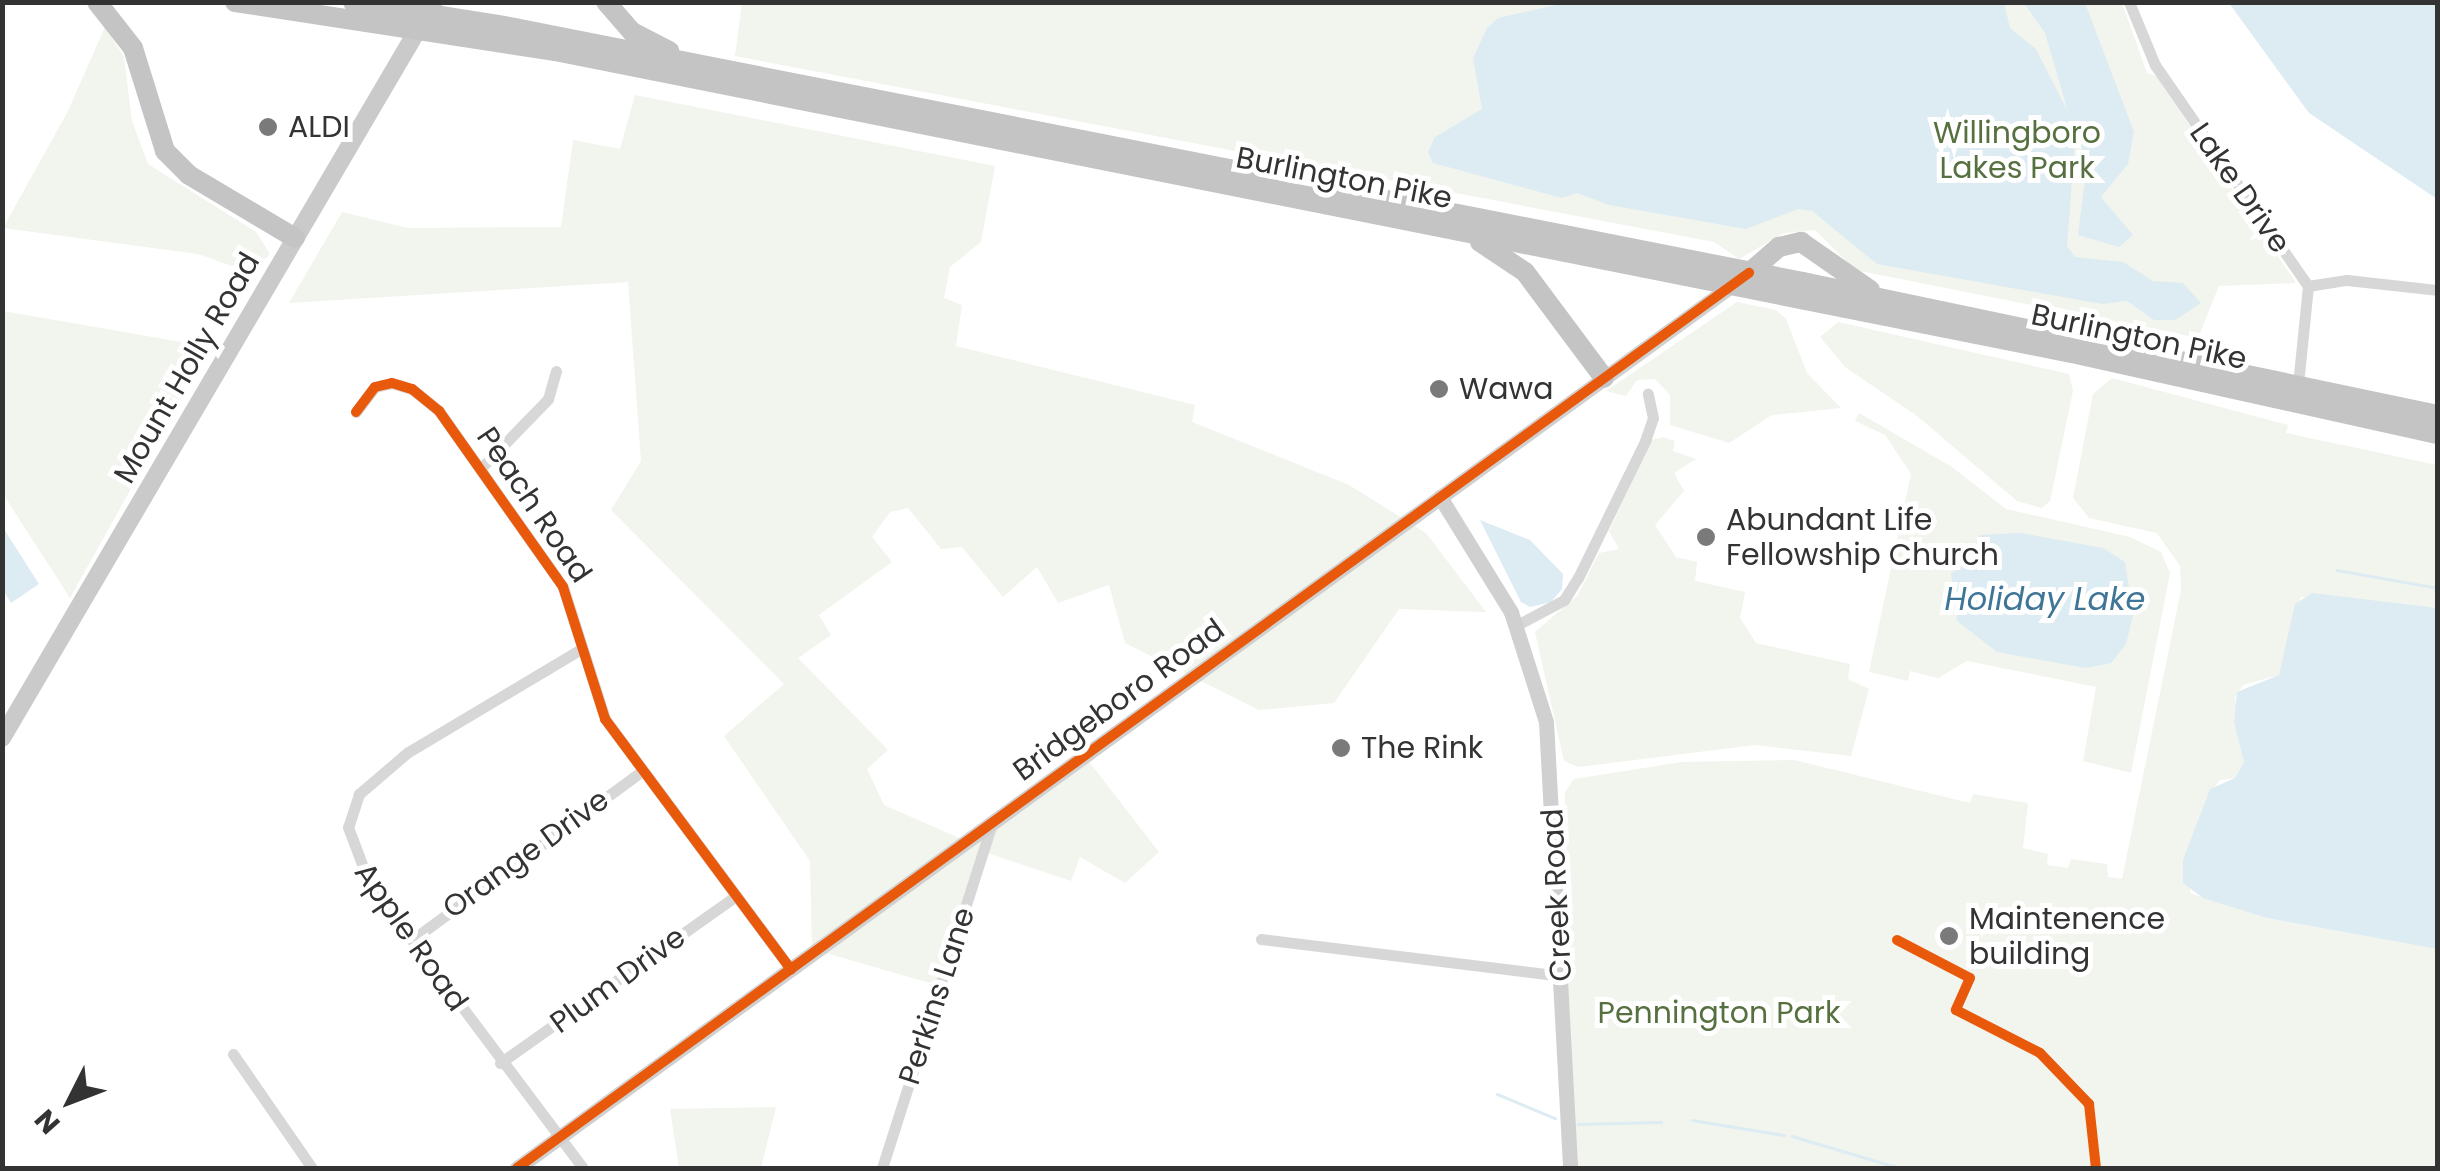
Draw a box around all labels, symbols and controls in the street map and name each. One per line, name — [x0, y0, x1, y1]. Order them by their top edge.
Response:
place label: ALDI — [288, 109, 350, 145]
park label: Willingboro Lakes Park — [1933, 115, 2101, 186]
marker: ALDI — [257, 116, 279, 138]
street label: Lake Drive — [2182, 116, 2298, 260]
street label: Burlington Pike — [1233, 139, 1455, 217]
street label: Mount Holly Road — [106, 246, 268, 490]
street label: Burlington Pike — [2028, 297, 2250, 377]
place label: Wawa — [1459, 371, 1553, 407]
marker: Wawa — [1428, 378, 1450, 400]
street label: Peach Road — [469, 420, 599, 590]
place label: Abundant Life Fellowship Church — [1726, 502, 1999, 572]
marker: Abundant Life Fellowship Church — [1695, 526, 1717, 548]
water label: Holiday Lake — [1945, 580, 2145, 618]
street label: Bridgeboro Road — [1006, 611, 1232, 789]
place label: The Rink — [1361, 730, 1483, 766]
marker: The Rink — [1330, 737, 1352, 759]
street label: Orange Drive — [436, 782, 616, 926]
street label: Creek Road — [1534, 808, 1580, 982]
street label: Apple Road — [347, 856, 475, 1018]
place label: Maintenence building — [1969, 901, 2165, 972]
street label: Perkins Lane — [891, 903, 983, 1089]
street label: Plum Drive — [543, 919, 693, 1041]
marker: Maintenence building — [1938, 925, 1960, 947]
park label: Pennington Park — [1598, 995, 1840, 1031]
north arrow — [20, 1051, 120, 1151]
text: N — [26, 1101, 69, 1142]

